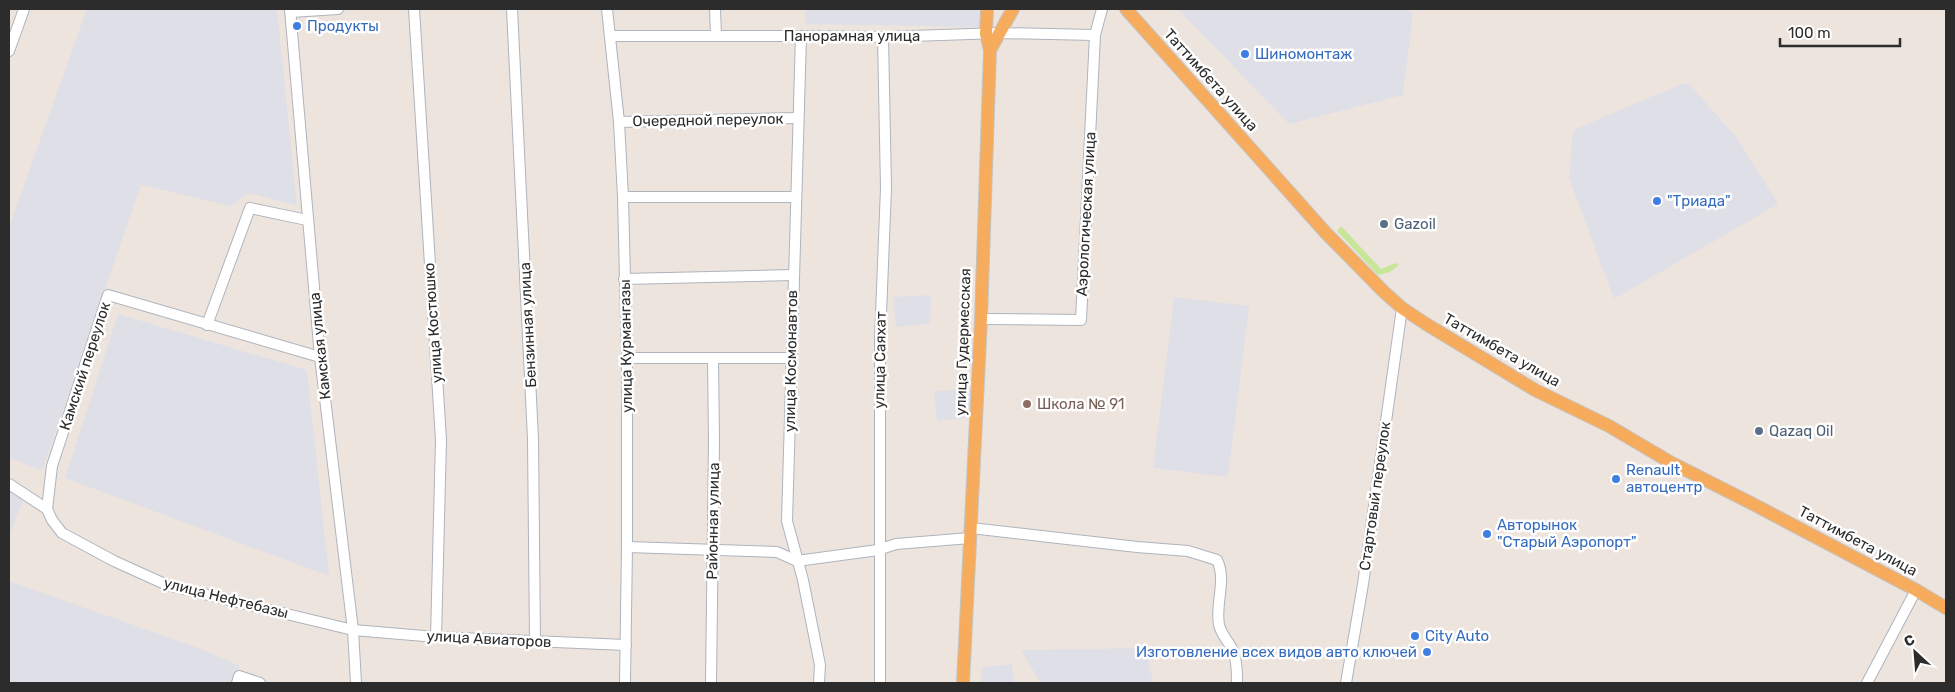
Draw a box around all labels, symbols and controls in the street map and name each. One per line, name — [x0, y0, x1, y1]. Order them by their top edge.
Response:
scale bar — [1780, 15, 1900, 47]
place label: Продукты — [307, 17, 379, 35]
marker: Продукты — [291, 20, 303, 32]
text: 100 m — [1788, 24, 1830, 42]
street label: Таттимбета улица — [1160, 25, 1262, 135]
street label: Панорамная улица — [784, 27, 920, 45]
place label: Шиномонтаж — [1255, 45, 1352, 63]
marker: Шиномонтаж — [1239, 48, 1251, 60]
street label: Очередной переулок — [632, 110, 784, 130]
street label: Аэрологическая улица — [1073, 131, 1099, 297]
place label: "Триада" — [1667, 192, 1731, 210]
marker: "Триада" — [1651, 195, 1663, 207]
place label: Gazoil — [1394, 215, 1436, 233]
marker: Gazoil — [1378, 218, 1390, 230]
street label: улица Костюшко — [420, 262, 446, 384]
street label: Бензинная улица — [516, 262, 540, 388]
street label: улица Гудермесская — [951, 268, 975, 416]
street label: улица Курмангазы — [616, 279, 636, 413]
street label: улица Космонавтов — [781, 290, 801, 432]
street label: Камская улица — [305, 292, 335, 400]
street label: Камский переулок — [56, 300, 114, 432]
street label: Таттимбета улица — [1441, 309, 1563, 391]
street label: улица Саяхат — [870, 311, 890, 409]
place label: Школа № 91 — [1037, 395, 1125, 413]
marker: Школа № 91 — [1021, 398, 1033, 410]
street label: Стартовый переулок — [1356, 420, 1394, 572]
place label: Qazaq Oil — [1769, 422, 1833, 440]
marker: Qazaq Oil — [1753, 425, 1765, 437]
place label: Renault автоцентр — [1626, 461, 1702, 496]
street label: Районная улица — [703, 462, 723, 580]
marker: Renault автоцентр — [1610, 473, 1622, 485]
street label: Таттимбета улица — [1796, 502, 1920, 580]
place label: Авторынок "Старый Аэропорт" — [1497, 516, 1637, 551]
marker: Авторынок "Старый Аэропорт" — [1481, 528, 1493, 540]
street label: улица Нефтебазы — [162, 574, 290, 622]
street label: улица Авиаторов — [426, 627, 552, 651]
place label: City Auto — [1425, 627, 1489, 645]
north arrow — [1890, 627, 1940, 677]
marker: City Auto — [1409, 630, 1421, 642]
text: С — [1901, 631, 1918, 651]
place label: Изготовление всех видов авто ключей — [1136, 643, 1417, 661]
marker: Изготовление всех видов авто ключей — [1421, 646, 1433, 658]

